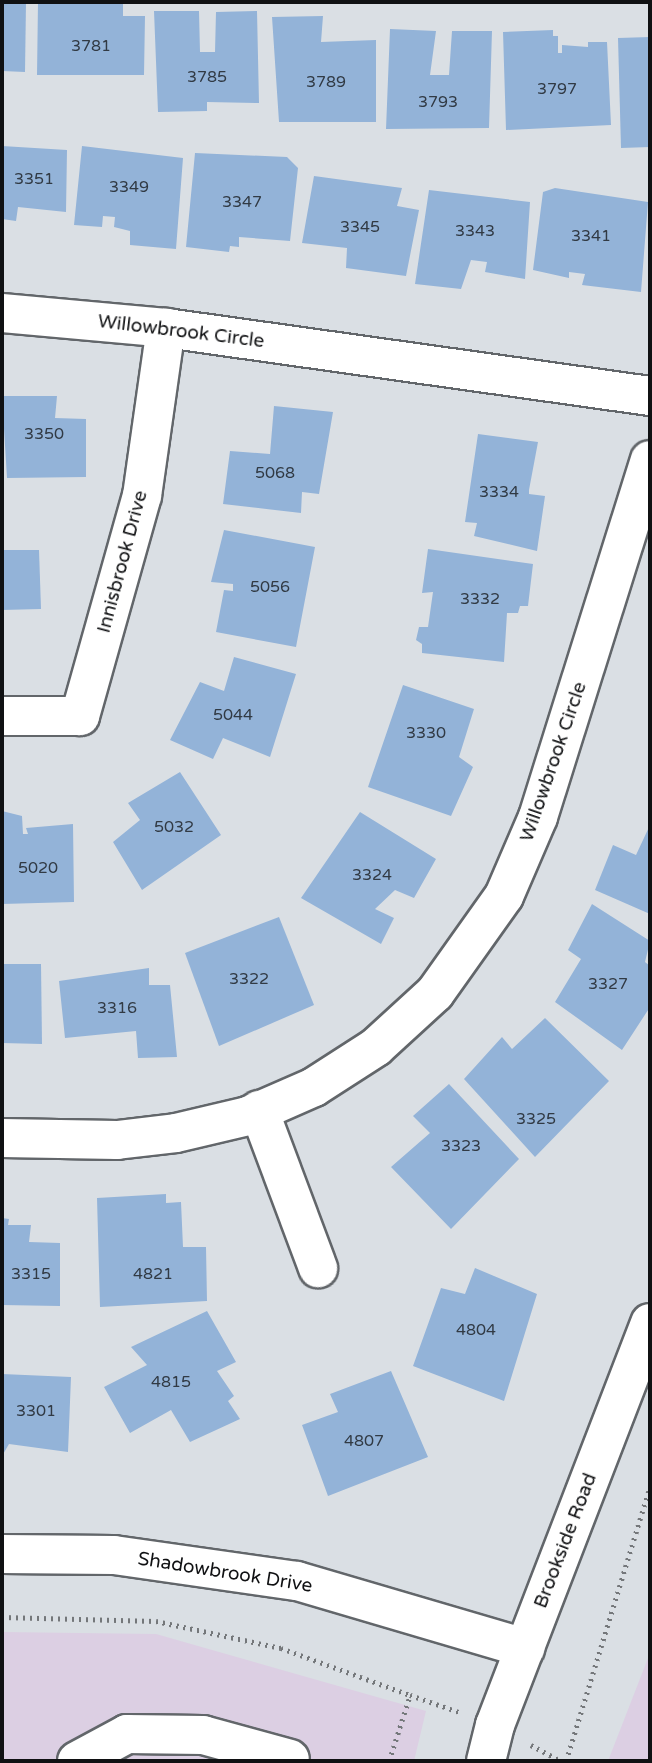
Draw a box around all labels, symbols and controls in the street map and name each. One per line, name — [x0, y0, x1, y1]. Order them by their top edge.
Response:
house number: 3781 — [71, 36, 111, 56]
house number: 3785 — [187, 67, 227, 87]
house number: 3789 — [306, 72, 346, 92]
house number: 3797 — [537, 79, 577, 99]
house number: 3793 — [418, 92, 458, 112]
house number: 3351 — [14, 169, 54, 189]
house number: 3349 — [109, 177, 149, 197]
house number: 3347 — [222, 192, 262, 212]
house number: 3345 — [340, 217, 380, 237]
house number: 3343 — [455, 221, 495, 241]
house number: 3341 — [571, 226, 611, 246]
street label: Willowbrook Circle — [96, 310, 266, 354]
house number: 3350 — [24, 424, 64, 444]
house number: 5068 — [255, 463, 295, 483]
house number: 3334 — [479, 482, 519, 502]
street label: Innisbrook Drive — [93, 488, 153, 636]
house number: 5056 — [250, 577, 290, 597]
house number: 3332 — [460, 589, 500, 609]
street label: Willowbrook Circle — [516, 679, 592, 845]
house number: 5044 — [213, 705, 253, 725]
house number: 3330 — [406, 723, 446, 743]
house number: 5032 — [154, 817, 194, 837]
house number: 5020 — [18, 858, 58, 878]
house number: 3324 — [352, 865, 392, 885]
house number: 3322 — [229, 969, 269, 989]
house number: 3327 — [588, 974, 628, 994]
house number: 3316 — [97, 998, 137, 1018]
house number: 3325 — [516, 1109, 556, 1129]
house number: 3323 — [441, 1136, 481, 1156]
house number: 3315 — [11, 1264, 51, 1284]
house number: 4821 — [133, 1264, 173, 1284]
house number: 4804 — [456, 1320, 496, 1340]
house number: 4815 — [151, 1372, 191, 1392]
house number: 3301 — [16, 1401, 56, 1421]
house number: 4807 — [344, 1431, 384, 1451]
street label: Brookside Road — [530, 1470, 602, 1612]
street label: Shadowbrook Drive — [136, 1548, 314, 1598]

